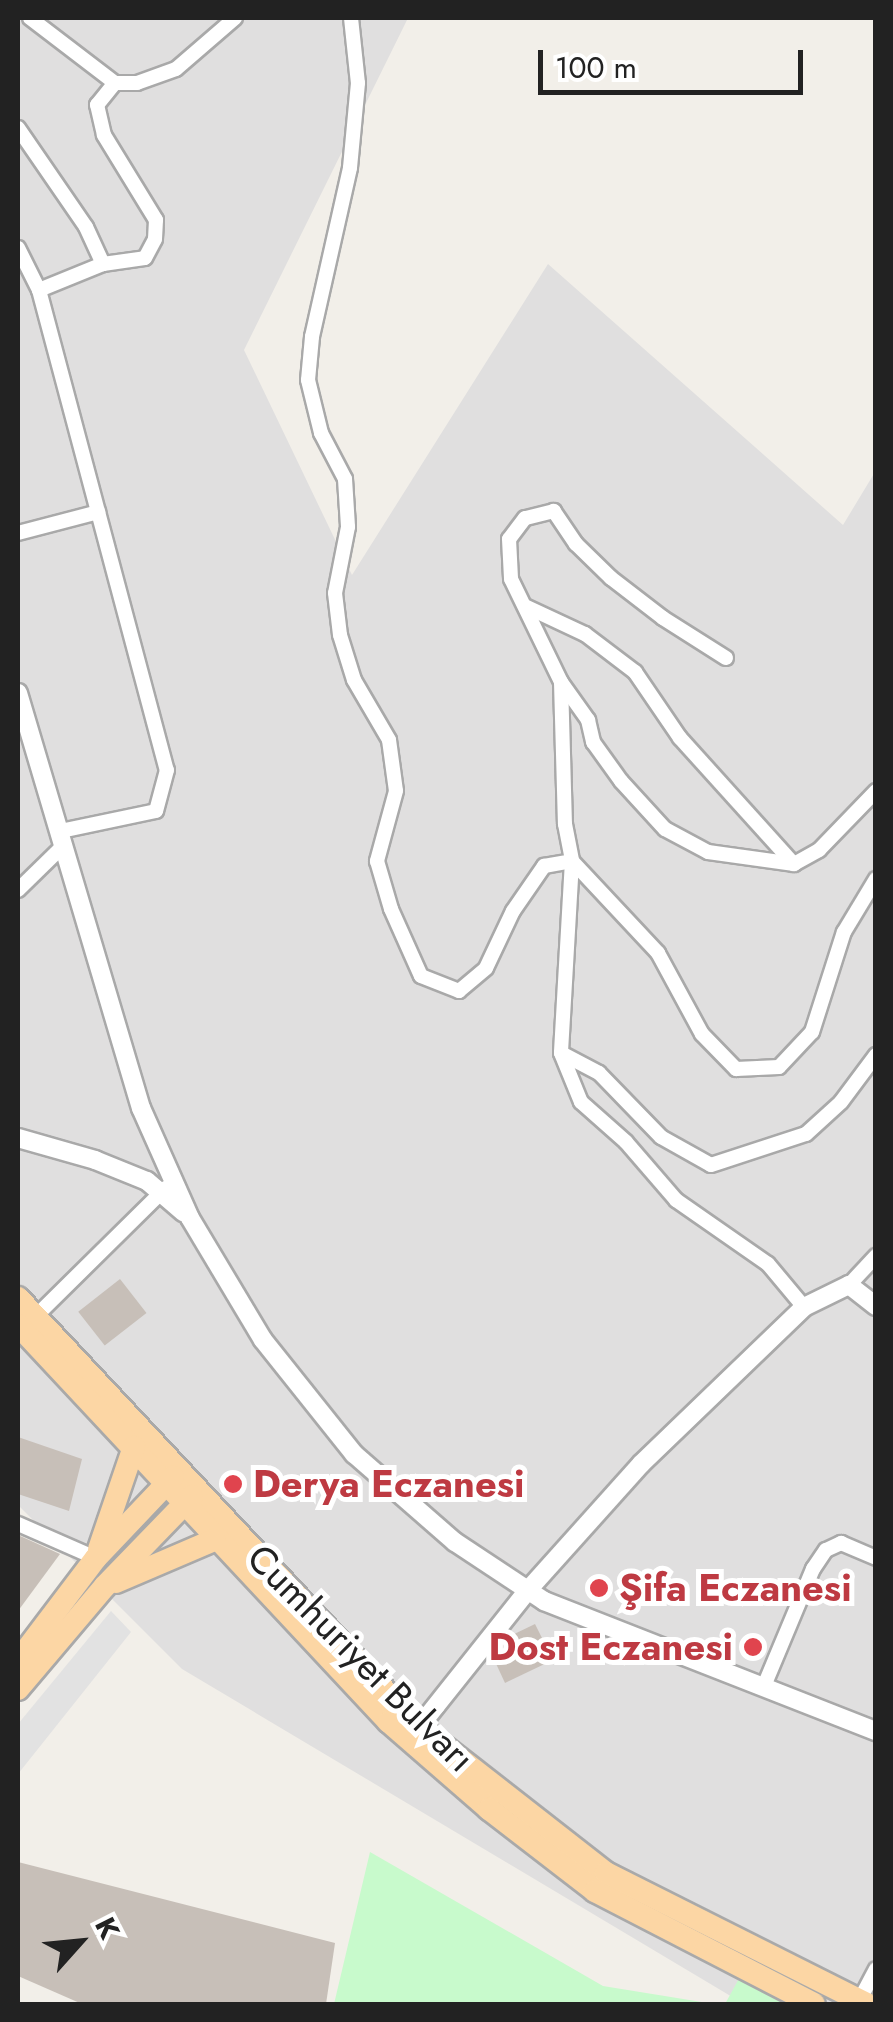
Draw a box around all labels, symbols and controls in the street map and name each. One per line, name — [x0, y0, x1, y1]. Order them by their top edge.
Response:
scale bar — [543, 30, 808, 92]
text: 100 m — [555, 46, 637, 89]
place label: Derya Eczanesi — [253, 1461, 525, 1507]
marker: Derya Eczanesi — [222, 1473, 244, 1495]
street label: Cumhuriyet Bulvarı — [238, 1535, 484, 1781]
place label: Şifa Eczanesi — [619, 1565, 852, 1611]
marker: Şifa Eczanesi — [588, 1577, 610, 1599]
place label: Dost Eczanesi — [488, 1624, 733, 1670]
marker: Dost Eczanesi — [742, 1636, 764, 1658]
north arrow — [30, 1892, 130, 1992]
text: K — [84, 1910, 130, 1946]

